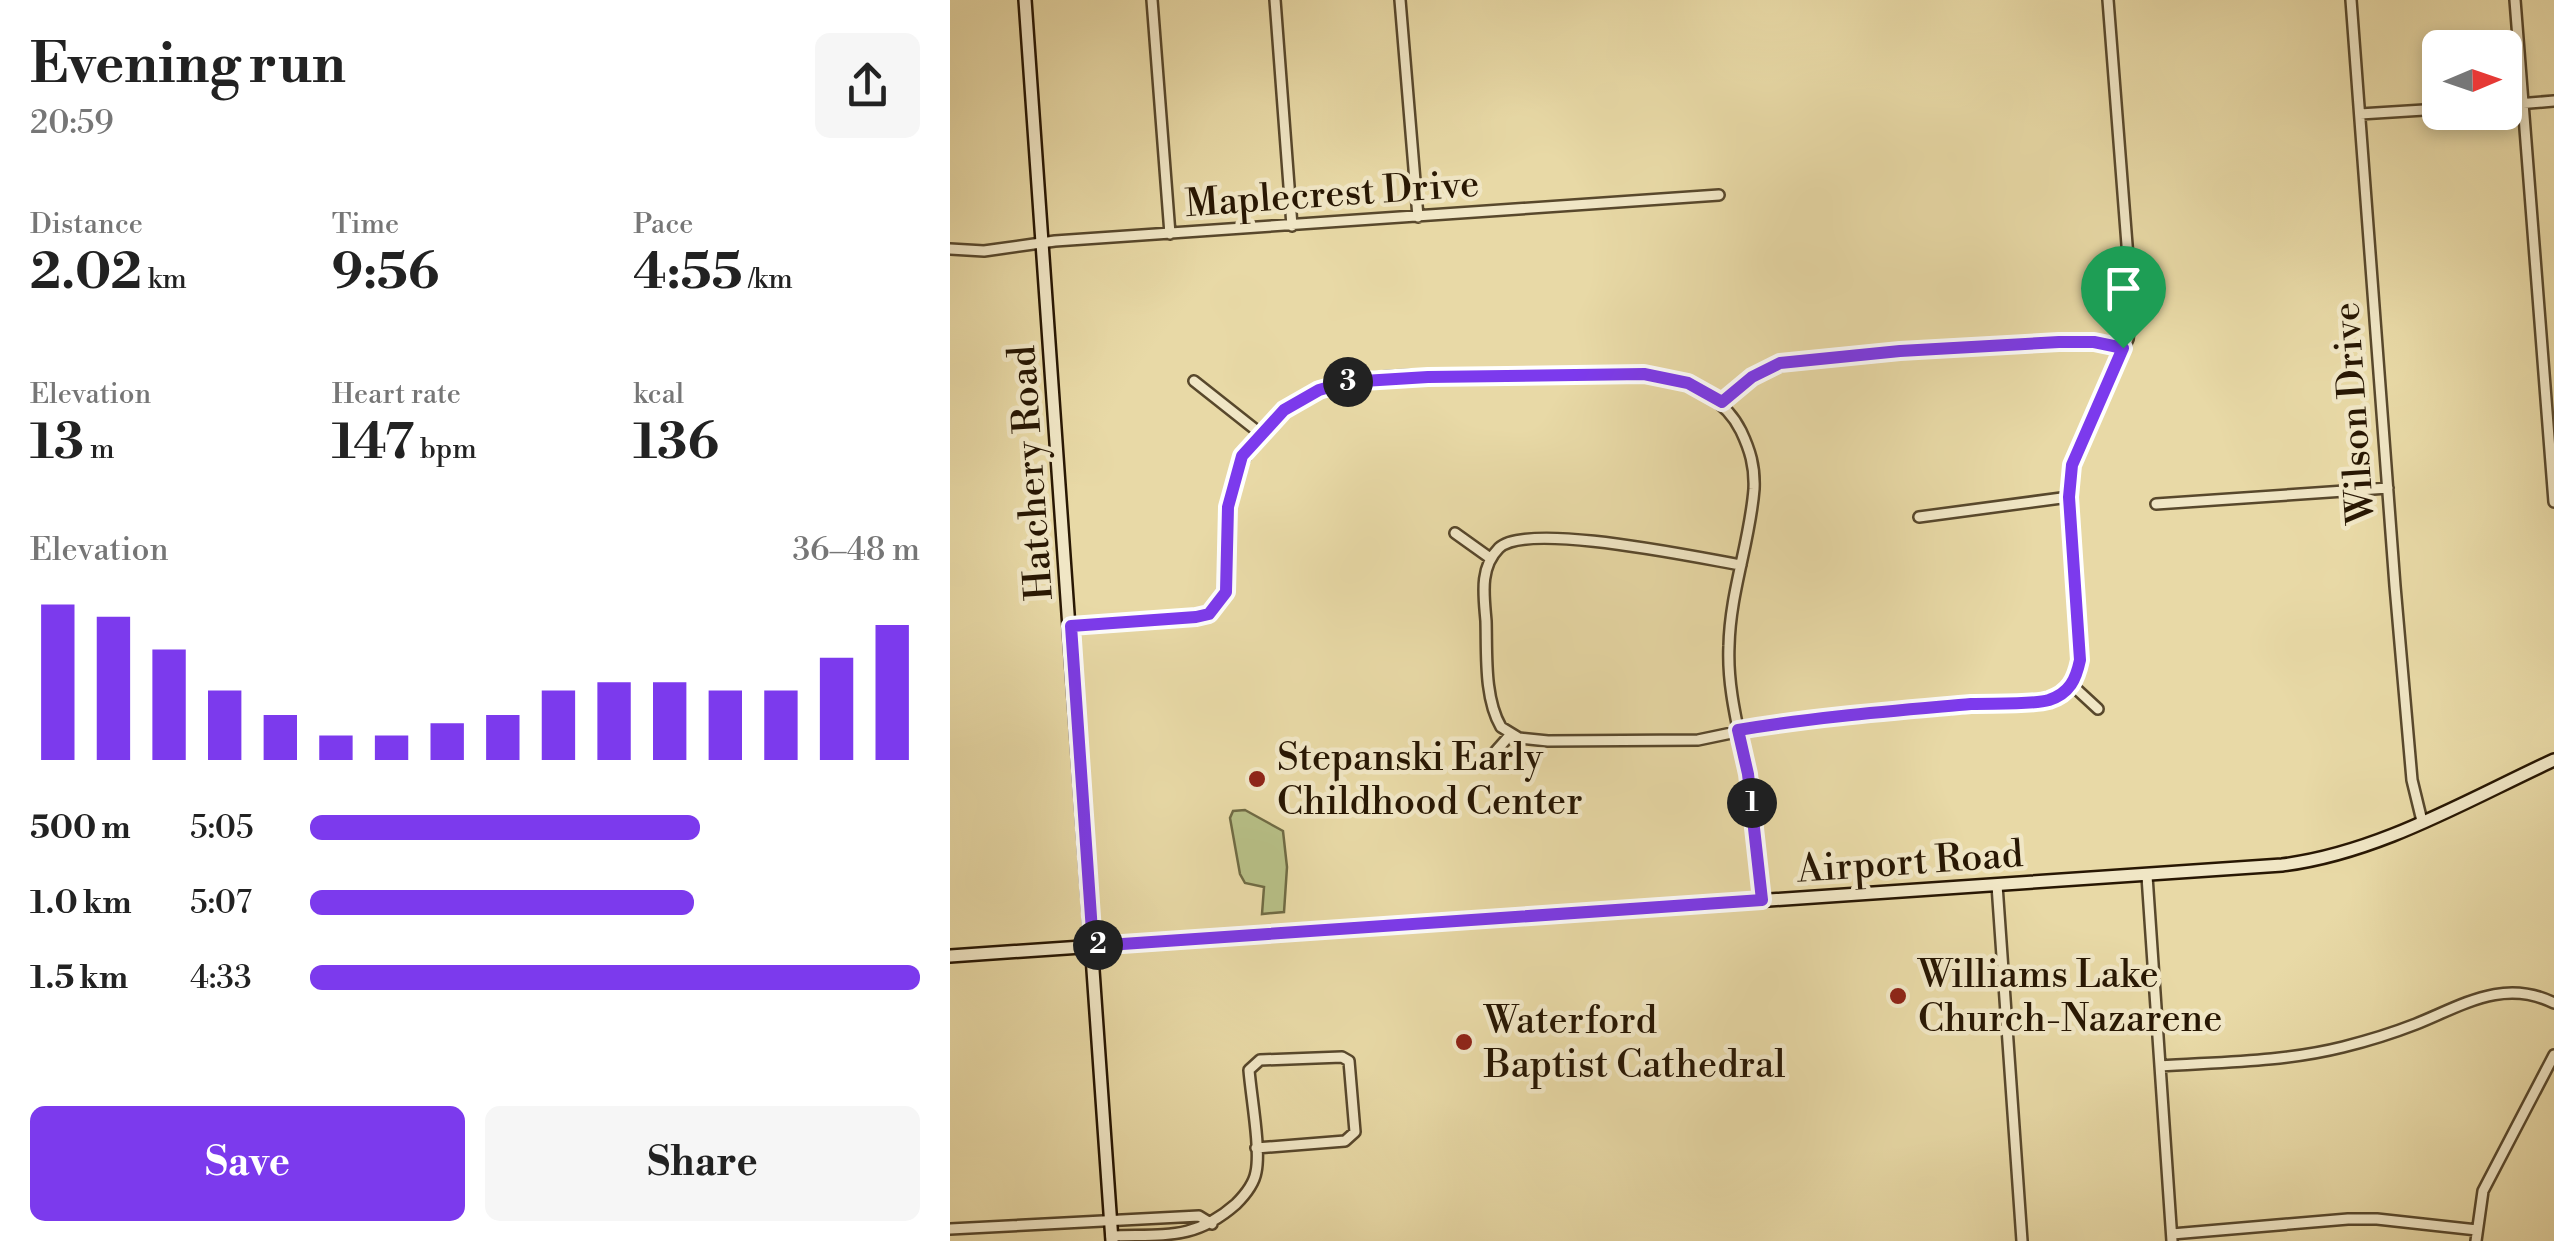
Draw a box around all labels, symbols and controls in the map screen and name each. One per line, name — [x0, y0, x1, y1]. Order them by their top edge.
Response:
north arrow — [2422, 30, 2522, 130]
map controls — [2422, 30, 2522, 130]
text: Evening run — [30, 31, 346, 100]
button: share — [815, 33, 920, 138]
text: 20:59 — [30, 103, 114, 143]
street label: Maplecrest Drive — [1183, 161, 1481, 228]
text: Distance — [30, 207, 143, 242]
text: Time — [332, 207, 399, 242]
text: Pace — [633, 207, 693, 242]
text: 2.02 — [30, 242, 142, 304]
text: 9:56 — [332, 242, 439, 304]
text: 4:55 — [633, 242, 743, 304]
pin — [2081, 246, 2166, 349]
icon: arrive — [2096, 261, 2151, 316]
text: km — [142, 262, 187, 297]
text: /km — [743, 262, 793, 297]
street label: Wilson Drive — [2323, 300, 2386, 526]
street label: Hatchery Road — [999, 343, 1064, 602]
pin: 3 — [1323, 357, 1373, 407]
text: 3 — [1340, 364, 1356, 399]
text: Elevation — [30, 377, 151, 412]
text: Heart rate — [332, 377, 461, 412]
text: kcal — [633, 377, 684, 412]
text: 13 — [30, 412, 84, 474]
text: 147 — [332, 412, 414, 474]
text: 136 — [633, 412, 719, 474]
text: m — [84, 432, 114, 467]
text: bpm — [414, 432, 477, 467]
text: Elevation — [30, 530, 169, 570]
text: 36–48 m — [792, 530, 920, 570]
place label: Stepanski Early Childhood Center — [1277, 735, 1583, 826]
marker: Stepanski Early Childhood Center — [1246, 768, 1268, 790]
pin: 1 — [1727, 778, 1777, 828]
text: 1 — [1745, 785, 1759, 820]
text: 500 m — [30, 808, 131, 848]
text: 5:05 — [190, 808, 254, 848]
street label: Airport Road — [1795, 831, 2025, 894]
text: 1.0 km — [30, 883, 132, 923]
text: 5:07 — [190, 883, 252, 923]
pin: 2 — [1073, 920, 1123, 970]
text: 2 — [1089, 927, 1107, 962]
place label: Williams Lake Church-Nazarene — [1917, 952, 2222, 1043]
text: 1.5 km — [30, 958, 128, 998]
text: 4:33 — [190, 958, 252, 998]
marker: Williams Lake Church-Nazarene — [1887, 985, 1909, 1007]
place label: Waterford Baptist Cathedral — [1483, 998, 1786, 1089]
marker: Waterford Baptist Cathedral — [1453, 1031, 1475, 1053]
button: Save — [30, 1106, 465, 1221]
button: Share — [485, 1106, 920, 1221]

